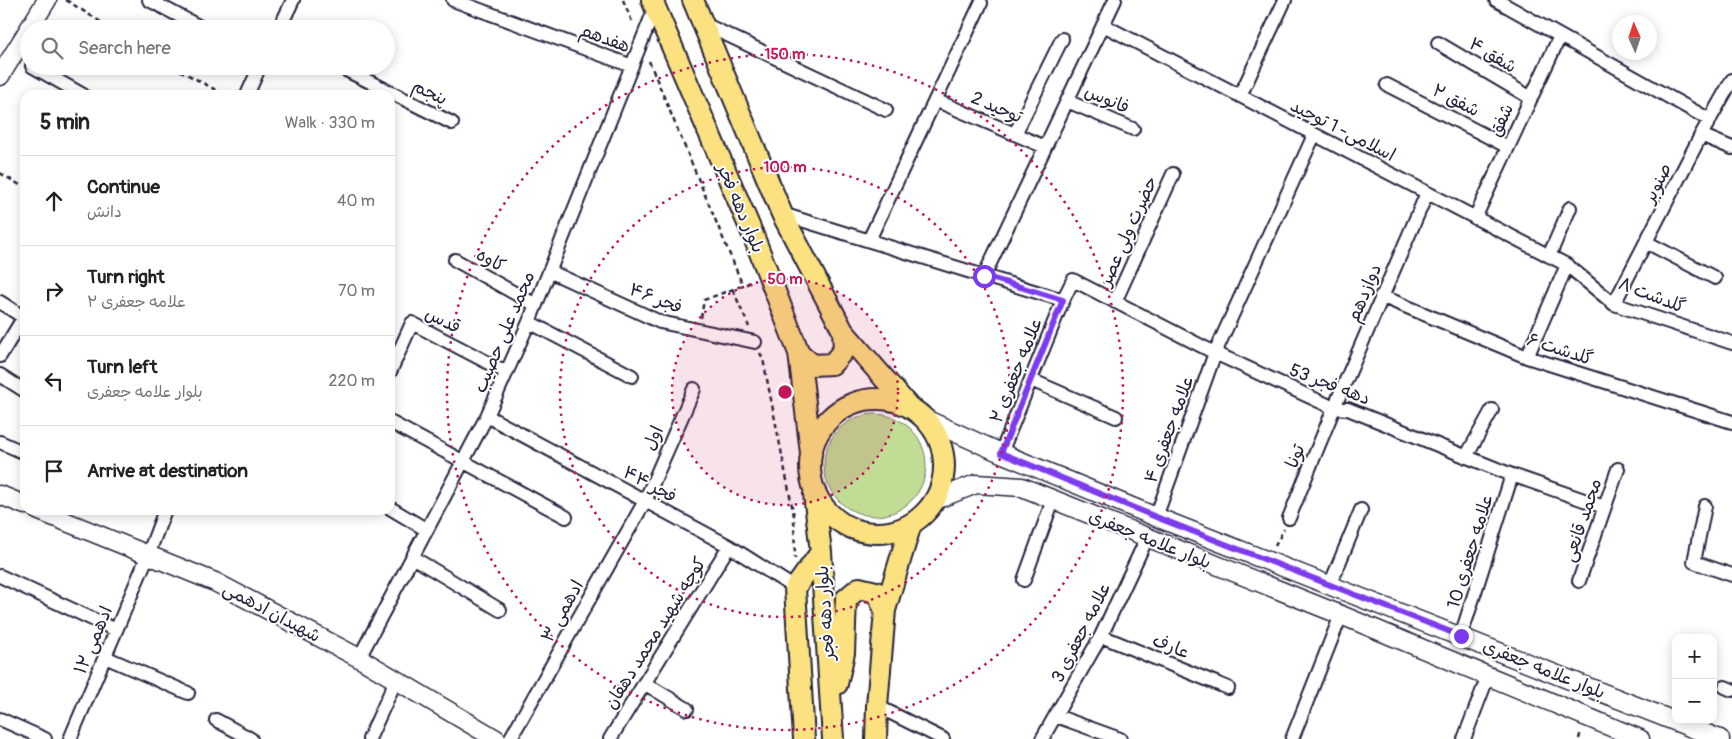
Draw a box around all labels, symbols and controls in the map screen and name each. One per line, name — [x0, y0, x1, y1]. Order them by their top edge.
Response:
north arrow — [1612, 15, 1657, 60]
street label: هفدهم — [576, 19, 633, 60]
search box — [20, 20, 395, 75]
street label: شفق ۴ — [1465, 32, 1521, 79]
icon: search — [38, 34, 66, 62]
text: Search here — [78, 36, 171, 60]
text: 150 m — [765, 45, 805, 64]
street label: پنجم — [408, 74, 451, 113]
street label: شفق ۲ — [1428, 79, 1483, 122]
street label: فانوس — [1081, 80, 1133, 119]
street label: توحید 2 — [968, 86, 1027, 129]
street label: اسلامی- 1 توحید — [1286, 94, 1399, 167]
street label: شفق — [1484, 100, 1519, 141]
text: 5 min — [40, 109, 90, 136]
text: Walk · 330 m — [285, 113, 375, 133]
street label: بلوار دهه فجر — [711, 158, 770, 257]
text: 100 m — [764, 158, 806, 177]
street label: صنوبر — [1637, 159, 1677, 209]
street label: حضرت ولی عصر — [1093, 173, 1163, 292]
text: Continue — [87, 175, 160, 199]
icon: ahead — [40, 187, 68, 215]
text: 40 m — [337, 191, 375, 211]
text: دانش — [87, 202, 122, 222]
street label: کاوه — [472, 243, 510, 278]
street label: دوازدهم — [1342, 261, 1389, 327]
text: Turn right — [87, 265, 165, 289]
route start — [973, 265, 996, 288]
street label: محمد علی حصیب — [469, 268, 540, 396]
text: 50 m — [768, 270, 802, 289]
street label: گلدشت ۸ — [1615, 272, 1689, 319]
icon: right — [40, 277, 68, 305]
street label: فجر ۴۶ — [626, 278, 686, 319]
text: 70 m — [338, 281, 375, 301]
text: علامه جعفری ۲ — [87, 292, 187, 312]
street label: قدس — [421, 302, 464, 339]
street label: علامه جعفری ۲ — [985, 314, 1048, 426]
street label: گلدشت ۶ — [1524, 328, 1596, 371]
text: Turn left — [87, 355, 157, 379]
street label: دهه فجر 53 — [1286, 359, 1373, 410]
icon: left — [40, 367, 68, 395]
text: 220 m — [329, 371, 375, 391]
street label: علامه جعفری ۴ — [1139, 372, 1200, 486]
text: بلوار علامه جعفری — [87, 382, 203, 402]
centre of rings — [776, 383, 794, 401]
street label: اول — [638, 422, 669, 454]
street label: تونا — [1280, 440, 1311, 471]
icon: arrive — [40, 457, 68, 485]
text: Arrive at destination — [87, 459, 248, 483]
street label: فجر ۴۴ — [619, 461, 681, 508]
street label: محمد قانعی — [1557, 475, 1608, 565]
street label: علامه جعفری 10 — [1442, 491, 1499, 611]
street label: بلوار علامه جعفری — [1085, 504, 1214, 575]
street label: کوچه شهید محمد دهقان — [599, 553, 712, 714]
street label: بلوار دهه فجر — [811, 565, 840, 663]
street label: ادهمی ۳ — [536, 576, 589, 646]
street label: شهیدان ادهمی — [219, 577, 325, 648]
street label: علامه جعفری 3 — [1046, 578, 1117, 686]
street label: ادهمی ۱۲ — [69, 603, 118, 678]
route end — [1450, 625, 1473, 648]
street label: عارف — [1149, 629, 1193, 664]
street label: بلوار علامه جعفری — [1479, 634, 1608, 705]
map controls — [1672, 634, 1717, 724]
button: + — [1672, 634, 1717, 679]
button: − — [1672, 679, 1717, 724]

